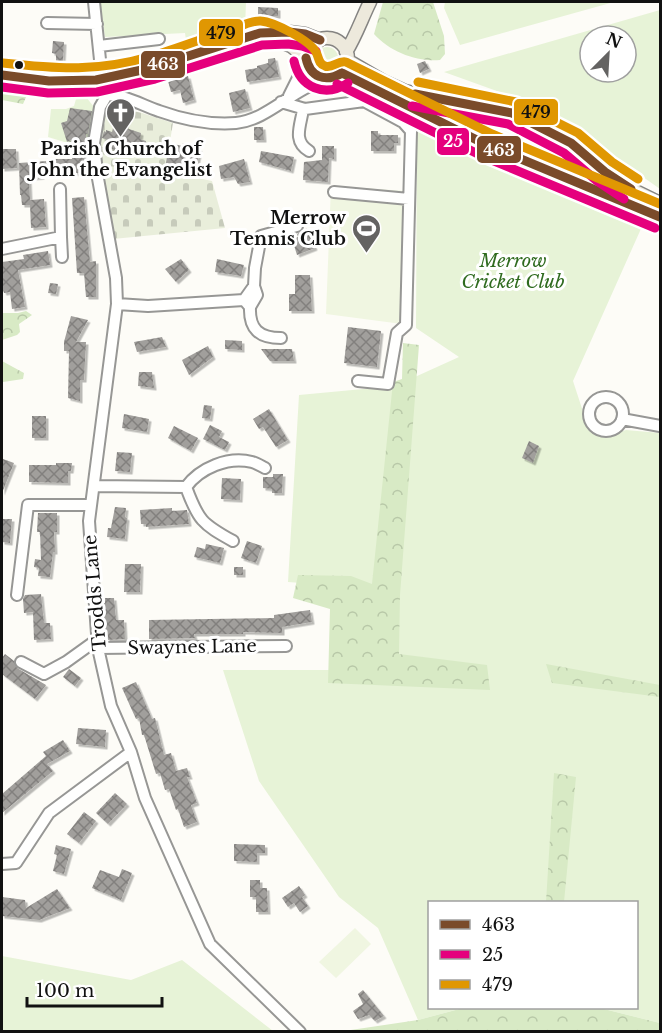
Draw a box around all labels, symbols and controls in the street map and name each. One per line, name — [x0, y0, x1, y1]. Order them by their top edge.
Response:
line badge: 479 — [198, 18, 244, 47]
text: 479 — [206, 23, 236, 43]
north arrow — [578, 24, 638, 84]
text: N — [603, 28, 625, 52]
line badge: 463 — [140, 50, 186, 79]
text: 463 — [147, 54, 179, 74]
unlabelled marker — [13, 59, 25, 71]
church icon: Parish Church of John the Evangelist — [105, 96, 137, 138]
line badge: 479 — [513, 98, 559, 126]
text: 479 — [521, 102, 551, 122]
line badge: 25 — [436, 127, 470, 156]
text: 25 — [443, 131, 463, 151]
line badge: 463 — [476, 135, 522, 164]
place label: Parish Church of John the Evangelist — [26, 138, 212, 181]
text: 463 — [483, 140, 515, 160]
place label: Merrow Tennis Club — [230, 207, 347, 250]
sports icon: Merrow Tennis Club — [351, 212, 383, 254]
park label: Merrow Cricket Club — [461, 250, 565, 293]
street label: Trodds Lane — [79, 534, 111, 652]
street label: Swaynes Lane — [127, 635, 257, 659]
legend — [428, 901, 638, 1009]
text: 463 — [482, 914, 515, 936]
text: 25 — [482, 944, 503, 966]
scale bar — [27, 970, 162, 1008]
text: 479 — [482, 974, 513, 996]
text: 100 m — [36, 980, 94, 1002]

